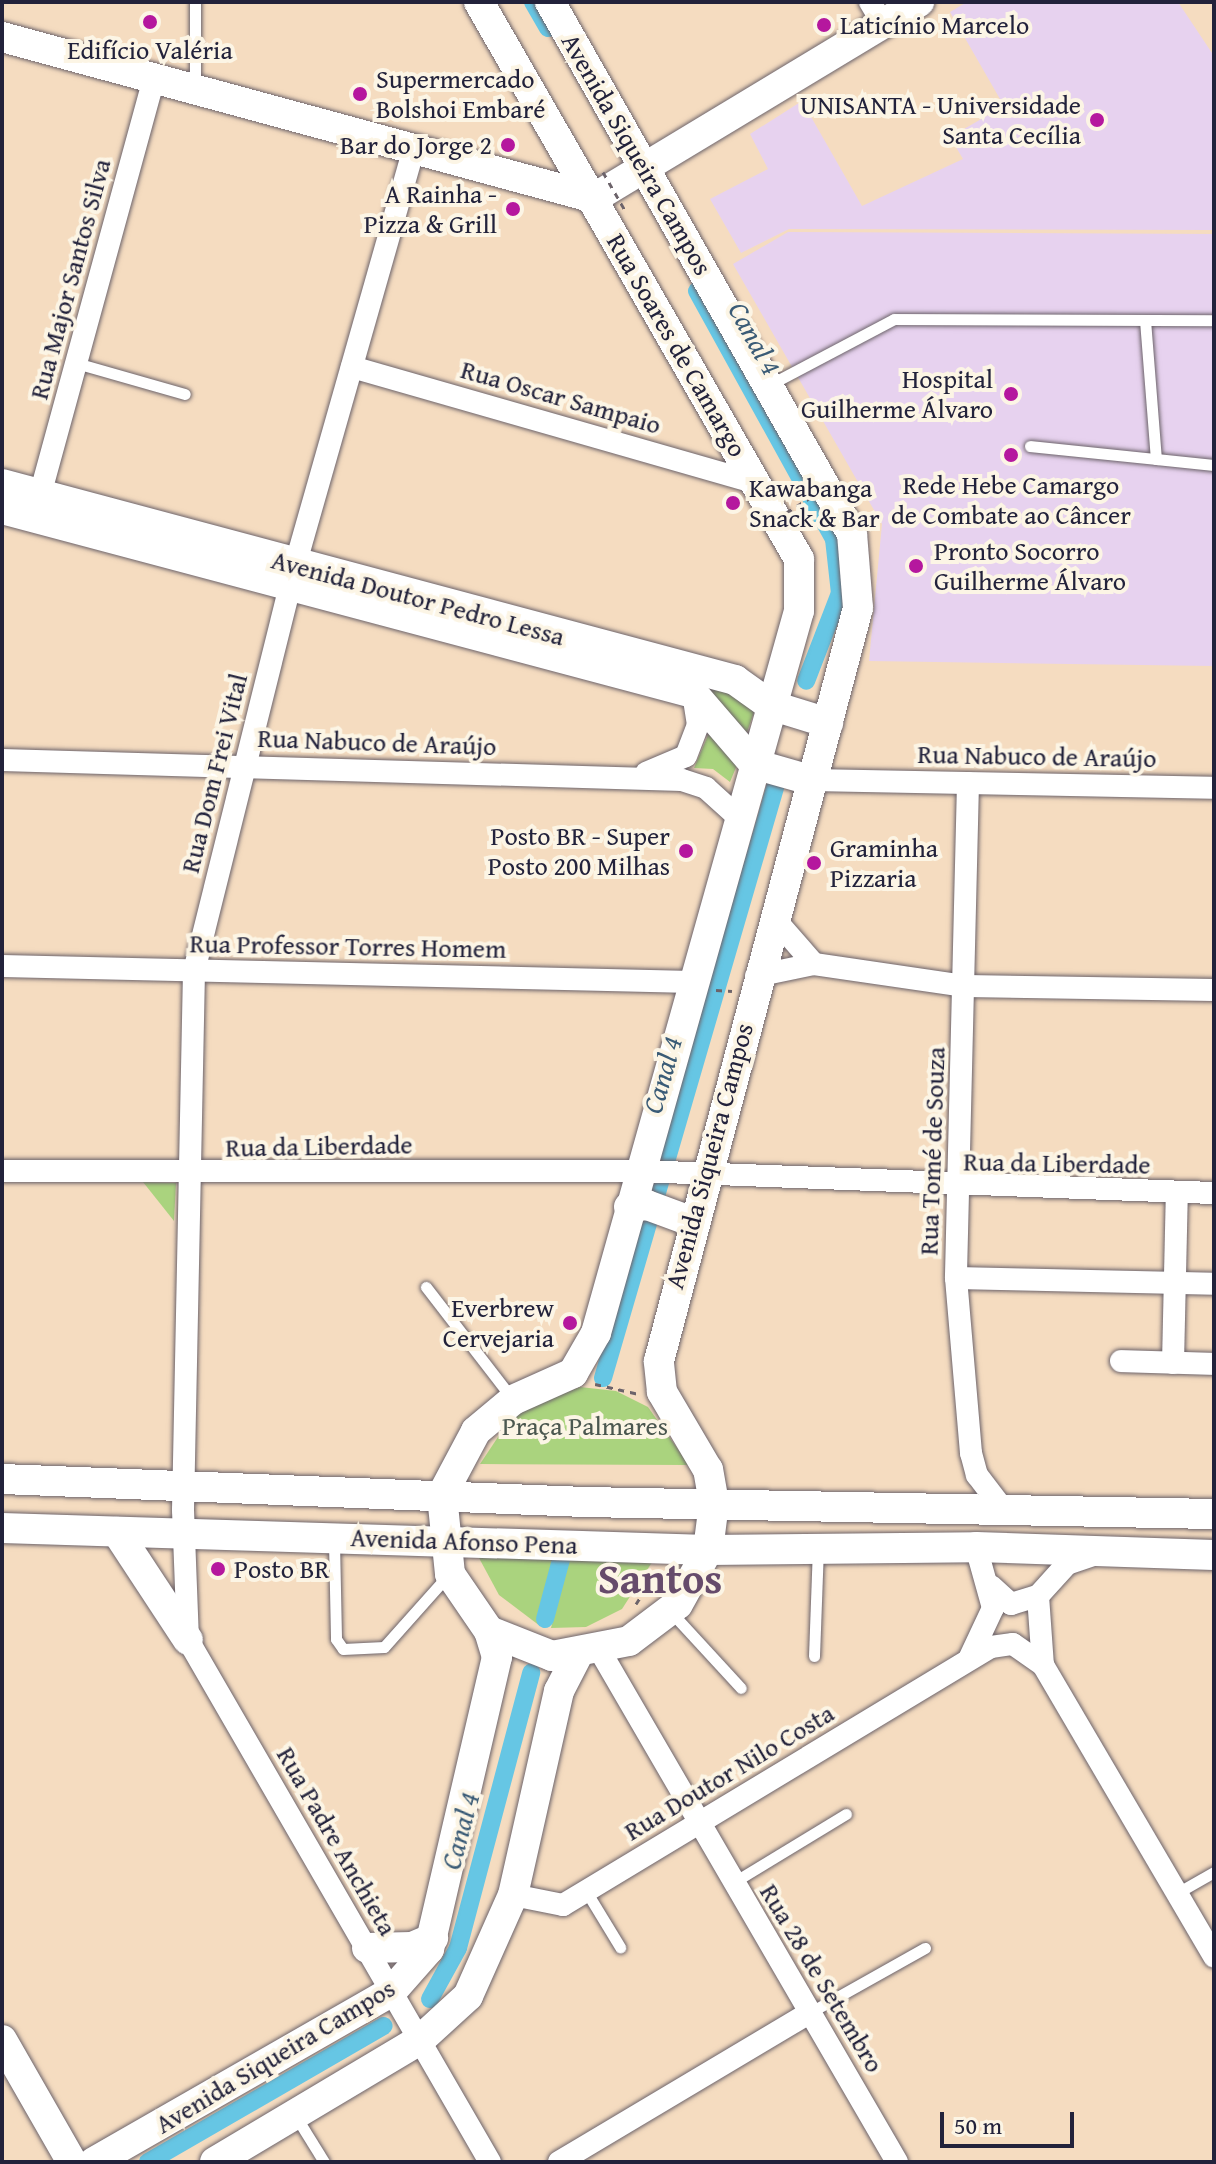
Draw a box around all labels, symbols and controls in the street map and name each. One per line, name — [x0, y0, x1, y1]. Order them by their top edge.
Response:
place label: Laticínio Marcelo — [840, 9, 1029, 41]
marker: Edifício Valéria — [141, 13, 159, 31]
marker: Laticínio Marcelo — [815, 16, 833, 34]
street label: Avenida Siqueira Campos — [555, 28, 719, 280]
place label: Edifício Valéria — [67, 34, 233, 66]
place label: Supermercado Bolshoi Embaré — [376, 63, 546, 124]
marker: Supermercado Bolshoi Embaré — [351, 85, 369, 103]
place label: UNISANTA - Universidade Santa Cecília — [800, 89, 1081, 150]
marker: UNISANTA - Universidade Santa Cecília — [1088, 111, 1106, 129]
place label: Bar do Jorge 2 — [340, 129, 492, 161]
marker: Bar do Jorge 2 — [499, 136, 517, 154]
street label: Rua Major Santos Silva — [23, 155, 117, 403]
place label: A Rainha - Pizza & Grill — [364, 178, 497, 240]
marker: A Rainha - Pizza & Grill — [504, 200, 522, 218]
street label: Rua Soares de Camargo — [600, 228, 754, 462]
water label: Canal 4 — [721, 296, 789, 380]
street label: Rua Oscar Sampaio — [457, 354, 665, 440]
place label: Hospital Guilherme Álvaro — [801, 363, 993, 424]
marker: Hospital Guilherme Álvaro — [1000, 383, 1022, 405]
marker: Rede Hebe Camargo de Combate ao Câncer — [1000, 444, 1022, 466]
place label: Rede Hebe Camargo de Combate ao Câncer — [891, 469, 1131, 530]
place label: Kawabanga Snack & Bar — [749, 472, 880, 534]
marker: Kawabanga Snack & Bar — [724, 494, 742, 512]
place label: Pronto Socorro Guilherme Álvaro — [934, 535, 1126, 596]
street label: Avenida Doutor Pedro Lessa — [268, 544, 568, 652]
marker: Pronto Socorro Guilherme Álvaro — [905, 555, 927, 577]
street label: Rua Dom Frei Vital — [174, 670, 254, 876]
street label: Rua Nabuco de Araújo — [257, 722, 497, 762]
street label: Rua Nabuco de Araújo — [917, 738, 1157, 774]
place label: Posto BR - Super Posto 200 Milhas — [488, 820, 670, 882]
place label: Graminha Pizzaria — [830, 832, 938, 894]
marker: Posto BR - Super Posto 200 Milhas — [677, 842, 695, 860]
marker: Graminha Pizzaria — [805, 854, 823, 872]
street label: Rua Professor Torres Homem — [189, 928, 507, 964]
street label: Avenida Siqueira Campos — [658, 1020, 760, 1292]
water label: Canal 4 — [635, 1033, 689, 1117]
street label: Rua Tomé de Souza — [913, 1046, 951, 1256]
street label: Rua da Liberdade — [225, 1129, 413, 1163]
street label: Rua da Liberdade — [963, 1146, 1151, 1180]
place label: Everbrew Cervejaria — [443, 1292, 554, 1354]
marker: Everbrew Cervejaria — [561, 1314, 579, 1332]
park label: Praça Palmares — [502, 1410, 668, 1442]
street label: Avenida Afonso Pena — [350, 1521, 578, 1561]
place label: Posto BR — [234, 1553, 329, 1585]
district label: Santos — [598, 1553, 722, 1603]
marker: Posto BR — [209, 1560, 227, 1578]
street label: Rua Doutor Nilo Costa — [619, 1697, 839, 1847]
street label: Rua Padre Anchieta — [270, 1741, 404, 1941]
water label: Canal 4 — [434, 1789, 486, 1873]
street label: Rua 28 de Setembro — [753, 1878, 891, 2078]
street label: Avenida Siqueira Campos — [150, 1972, 400, 2140]
scale bar — [944, 2096, 1078, 2146]
text: 50 m — [954, 2108, 1002, 2143]

